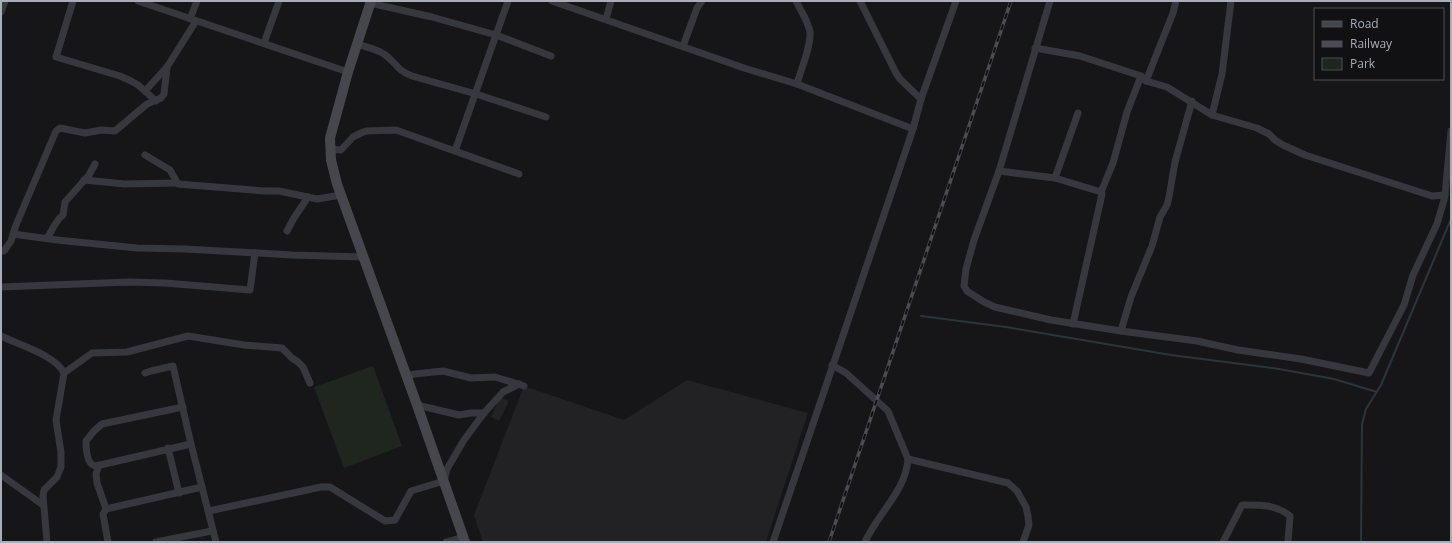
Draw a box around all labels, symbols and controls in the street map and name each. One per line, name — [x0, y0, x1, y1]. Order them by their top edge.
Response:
legend — [1314, 8, 1444, 80]
text: Road — [1350, 15, 1379, 32]
text: Railway — [1350, 35, 1393, 52]
text: Park — [1350, 55, 1376, 72]

